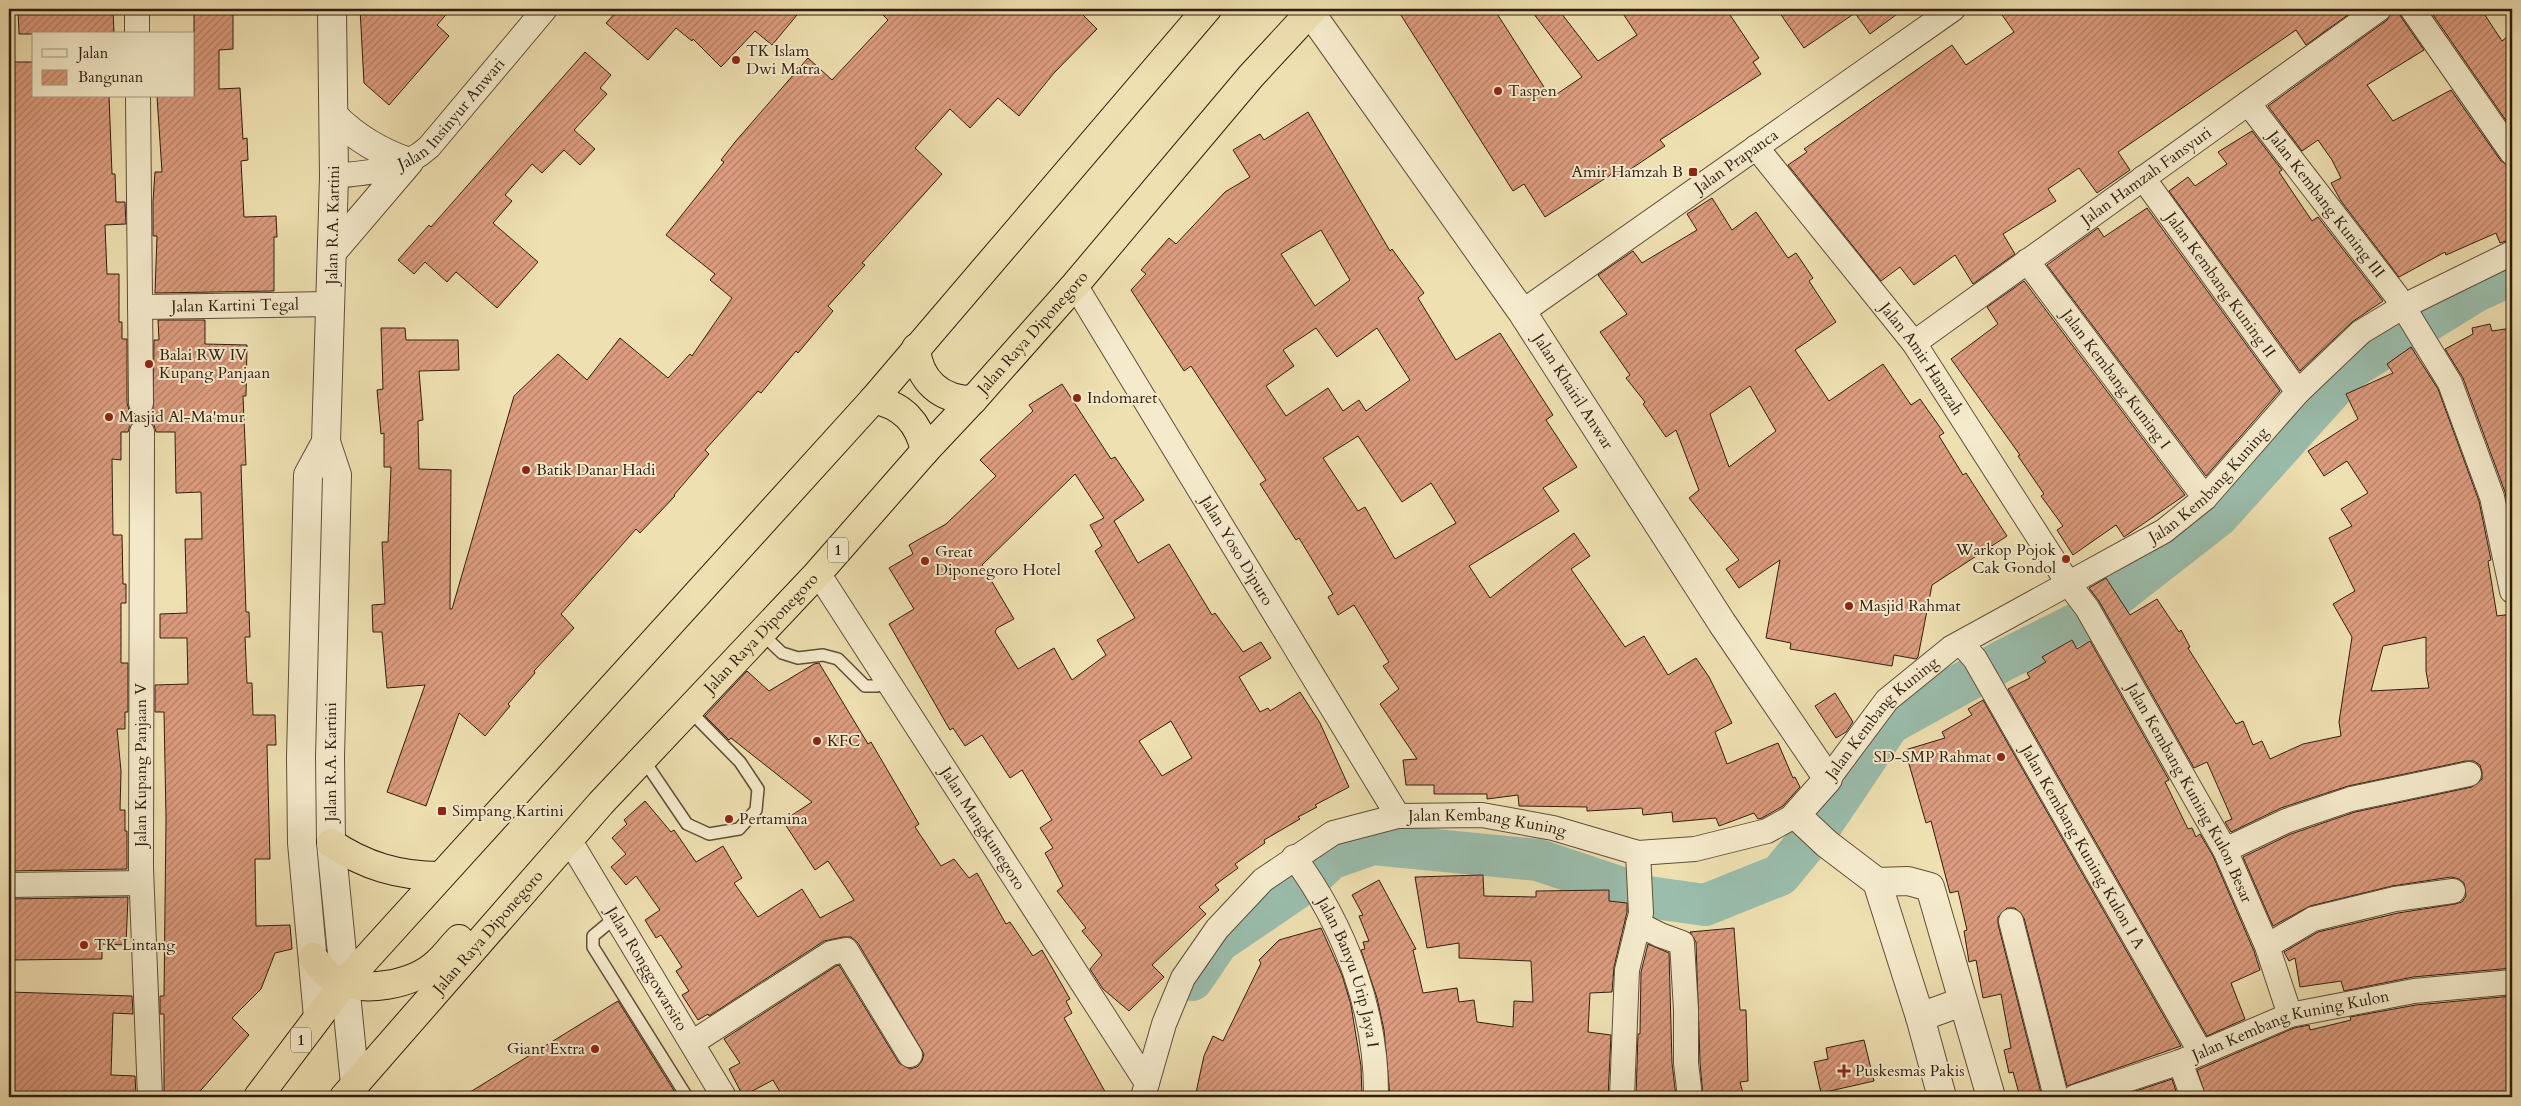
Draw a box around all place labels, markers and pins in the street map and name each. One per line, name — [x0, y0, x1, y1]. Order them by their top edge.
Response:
place label: TK Islam Dwi Matra — [746, 40, 821, 80]
marker: TK Islam Dwi Matra — [730, 54, 742, 66]
place label: Taspen — [1508, 80, 1557, 102]
marker: Taspen — [1492, 85, 1504, 97]
place label: Amir Hamzah B — [1572, 161, 1683, 183]
marker: Amir Hamzah B — [1687, 166, 1699, 178]
place label: Balai RW IV Kupang Panjaan — [159, 344, 270, 384]
marker: Balai RW IV Kupang Panjaan — [143, 358, 155, 370]
place label: Indomaret — [1087, 387, 1157, 409]
marker: Indomaret — [1071, 392, 1083, 404]
place label: Masjid Al-Ma'mur — [119, 406, 245, 428]
marker: Masjid Al-Ma'mur — [103, 411, 115, 423]
place label: Batik Danar Hadi — [536, 459, 656, 481]
marker: Batik Danar Hadi — [520, 464, 532, 476]
place label: Warkop Pojok Cak Gondol — [1955, 539, 2056, 579]
place label: Great Diponegoro Hotel — [935, 541, 1061, 581]
marker: Warkop Pojok Cak Gondol — [2060, 553, 2072, 565]
marker: Great Diponegoro Hotel — [919, 555, 931, 567]
place label: Masjid Rahmat — [1859, 595, 1960, 617]
marker: Masjid Rahmat — [1843, 600, 1855, 612]
place label: KFC — [827, 730, 860, 752]
marker: KFC — [811, 735, 823, 747]
place label: SD-SMP Rahmat — [1874, 746, 1991, 768]
marker: SD-SMP Rahmat — [1995, 751, 2007, 763]
place label: Simpang Kartini — [452, 800, 564, 822]
marker: Simpang Kartini — [436, 805, 448, 817]
place label: Pertamina — [739, 808, 808, 830]
marker: Pertamina — [723, 813, 735, 825]
place label: TK Lintang — [94, 934, 175, 956]
marker: TK Lintang — [78, 939, 90, 951]
place label: Giant Extra — [507, 1038, 585, 1060]
marker: Giant Extra — [589, 1043, 601, 1055]
place label: Puskesmas Pakis — [1855, 1060, 1965, 1082]
marker: Puskesmas Pakis — [1837, 1064, 1851, 1078]

